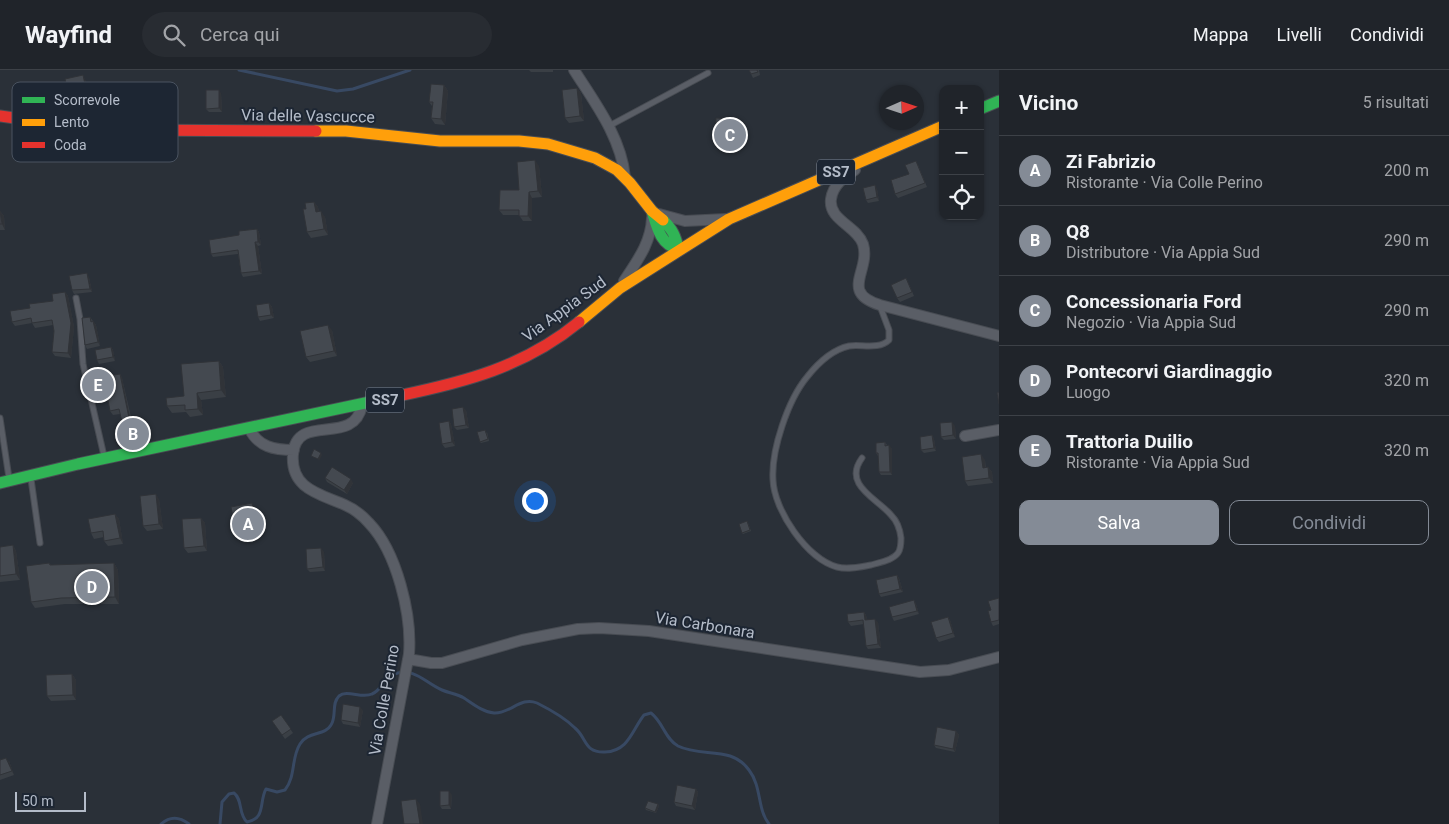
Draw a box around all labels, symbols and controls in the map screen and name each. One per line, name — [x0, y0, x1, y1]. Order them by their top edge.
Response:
search box — [142, 12, 492, 57]
text: Wayfind — [25, 21, 112, 49]
icon: search — [160, 21, 188, 49]
text: Cerca qui — [200, 23, 280, 46]
text: Mappa — [1193, 24, 1249, 45]
text: Livelli — [1277, 24, 1322, 45]
text: Condividi — [1350, 24, 1424, 45]
legend — [12, 82, 178, 162]
north arrow — [879, 85, 924, 130]
map controls — [939, 85, 984, 220]
button: + — [939, 85, 984, 130]
text: Vicino — [1019, 91, 1078, 115]
text: Scorrevole — [54, 92, 120, 108]
text: 5 risultati — [1363, 93, 1429, 112]
street label: Via delle Vascucce — [241, 105, 375, 127]
text: Lento — [54, 114, 89, 130]
pin: C — [714, 116, 746, 154]
button: − — [939, 130, 984, 175]
text: Coda — [54, 137, 87, 153]
text: Zi Fabrizio — [1066, 150, 1156, 173]
road number: SS7 — [817, 160, 855, 184]
text: A — [1030, 161, 1040, 180]
text: 200 m — [1384, 161, 1429, 180]
text: Ristorante · Via Colle Perino — [1066, 173, 1263, 192]
button: locate — [939, 175, 984, 220]
text: Q8 — [1066, 220, 1090, 243]
text: B — [1030, 231, 1040, 250]
text: 290 m — [1384, 231, 1429, 250]
text: Distributore · Via Appia Sud — [1066, 243, 1260, 262]
street label: Via Appia Sud — [518, 272, 610, 346]
text: Concessionaria Ford — [1066, 290, 1241, 313]
text: C — [1030, 301, 1040, 320]
text: 290 m — [1384, 301, 1429, 320]
text: Negozio · Via Appia Sud — [1066, 313, 1236, 332]
text: Pontecorvi Giardinaggio — [1066, 360, 1272, 383]
pin: E — [82, 366, 114, 404]
text: D — [1030, 371, 1040, 390]
text: 320 m — [1384, 371, 1429, 390]
text: Luogo — [1066, 383, 1110, 402]
road number: SS7 — [366, 388, 404, 412]
pin: B — [117, 415, 149, 453]
text: Trattoria Duilio — [1066, 430, 1193, 453]
text: E — [1031, 441, 1040, 460]
text: 320 m — [1384, 441, 1429, 460]
text: Ristorante · Via Appia Sud — [1066, 453, 1250, 472]
your location — [522, 488, 548, 514]
button: Salva — [1019, 500, 1219, 545]
button: Condividi — [1229, 500, 1429, 545]
pin: A — [232, 505, 264, 543]
pin: D — [76, 568, 108, 606]
street label: Via Carbonara — [654, 608, 756, 642]
street label: Via Colle Perino — [365, 643, 403, 757]
scale bar — [15, 789, 86, 812]
text: 50 m — [22, 793, 54, 809]

